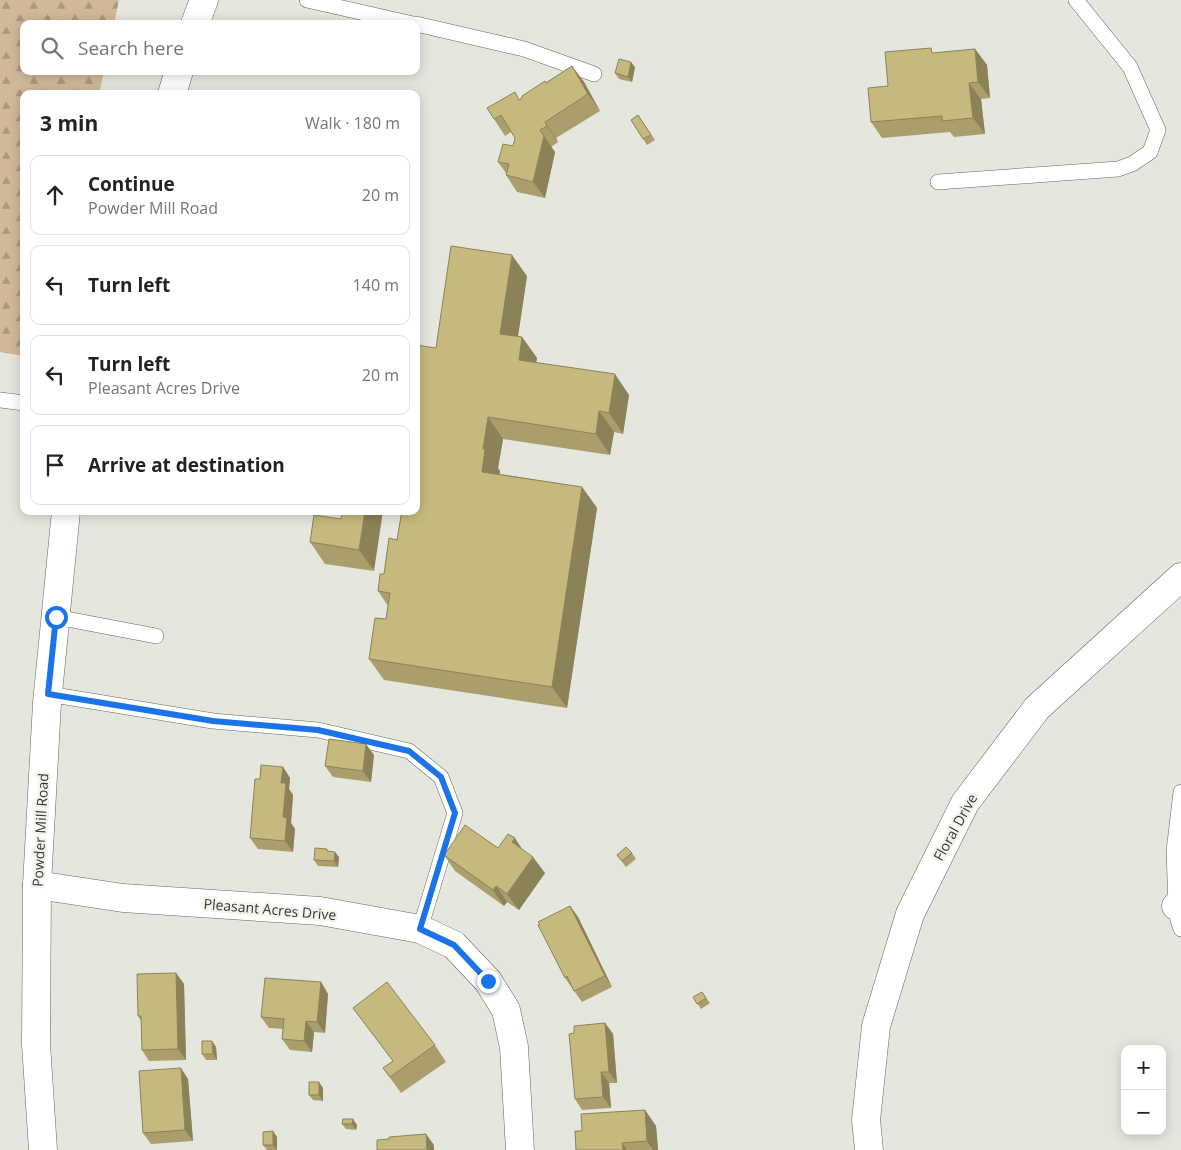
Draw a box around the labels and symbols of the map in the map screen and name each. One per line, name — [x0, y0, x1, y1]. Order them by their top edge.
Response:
route start — [45, 606, 68, 629]
street label: Powder Mill Road — [28, 773, 52, 887]
street label: Floral Drive — [929, 790, 981, 864]
street label: Pleasant Acres Drive — [203, 894, 337, 924]
route end — [477, 970, 500, 993]

